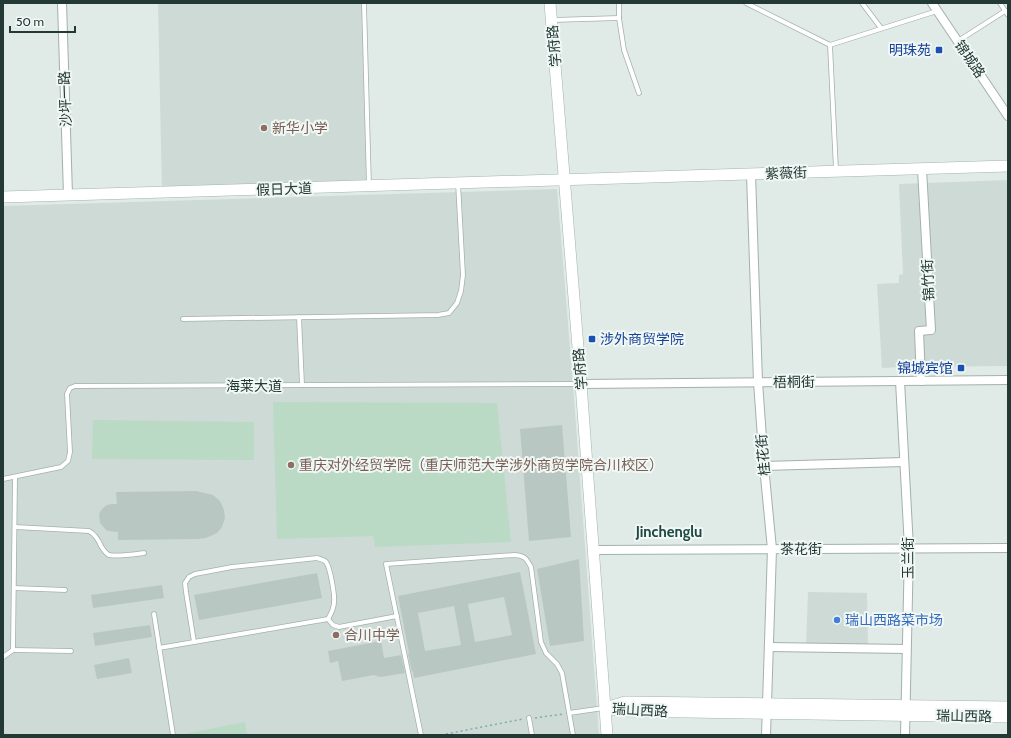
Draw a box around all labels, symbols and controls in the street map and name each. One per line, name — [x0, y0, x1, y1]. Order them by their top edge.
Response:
scale bar — [10, 8, 75, 34]
text: 50 m — [16, 14, 44, 29]
street label: 学府路 — [543, 24, 565, 68]
street label: 锦城路 — [951, 37, 989, 81]
place label: 明珠苑 — [889, 41, 931, 59]
marker: 明珠苑 — [934, 45, 944, 55]
street label: 沙坪一路 — [55, 71, 75, 127]
place label: 新华小学 — [272, 119, 328, 137]
marker: 新华小学 — [259, 123, 269, 133]
street label: 紫薇街 — [765, 163, 807, 183]
street label: 假日大道 — [256, 179, 312, 199]
street label: 锦竹街 — [918, 259, 938, 301]
place label: 涉外商贸学院 — [600, 330, 684, 348]
marker: 涉外商贸学院 — [587, 334, 597, 344]
street label: 学府路 — [569, 347, 591, 391]
place label: 锦城宾馆 — [897, 359, 953, 377]
marker: 锦城宾馆 — [956, 363, 966, 373]
street label: 梧桐街 — [773, 373, 815, 391]
street label: 海莱大道 — [226, 377, 282, 395]
street label: 桂花街 — [752, 433, 774, 477]
place label: 重庆对外经贸学院（重庆师范大学涉外商贸学院合川校区） — [299, 456, 663, 474]
marker: 重庆对外经贸学院（重庆师范大学涉外商贸学院合川校区） — [286, 460, 296, 470]
district label: Jinchenglu — [635, 523, 702, 541]
street label: 玉兰街 — [899, 537, 917, 579]
street label: 茶花街 — [780, 540, 822, 558]
place label: 瑞山西路菜市场 — [845, 611, 943, 629]
marker: 瑞山西路菜市场 — [832, 615, 842, 625]
place label: 合川中学 — [344, 626, 400, 644]
marker: 合川中学 — [331, 630, 341, 640]
street label: 瑞山西路 — [612, 700, 668, 720]
street label: 瑞山西路 — [936, 707, 992, 725]

